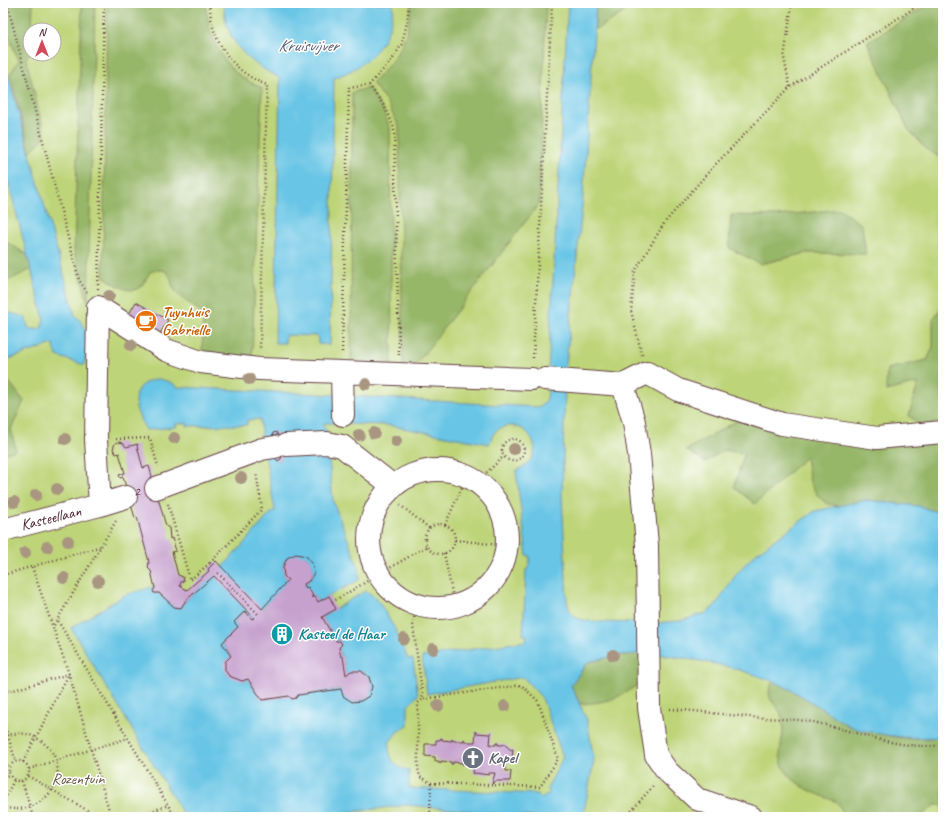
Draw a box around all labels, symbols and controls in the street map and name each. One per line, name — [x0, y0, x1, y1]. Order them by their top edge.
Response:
north arrow — [22, 22, 62, 62]
text: N — [39, 25, 48, 39]
water label: Kruisvijver — [278, 35, 341, 56]
place label: Tuynhuis Gabrielle — [162, 302, 211, 340]
cafe icon: Tuynhuis Gabrielle — [133, 308, 159, 334]
house number: 2 — [134, 483, 142, 500]
street label: Kasteellaan — [19, 501, 84, 535]
building icon: Kasteel de Haar — [269, 621, 295, 647]
place label: Kasteel de Haar — [298, 624, 387, 644]
church icon: Kapel — [460, 745, 486, 771]
place label: Kapel — [488, 748, 520, 768]
park label: Rozentuin — [52, 769, 105, 789]

